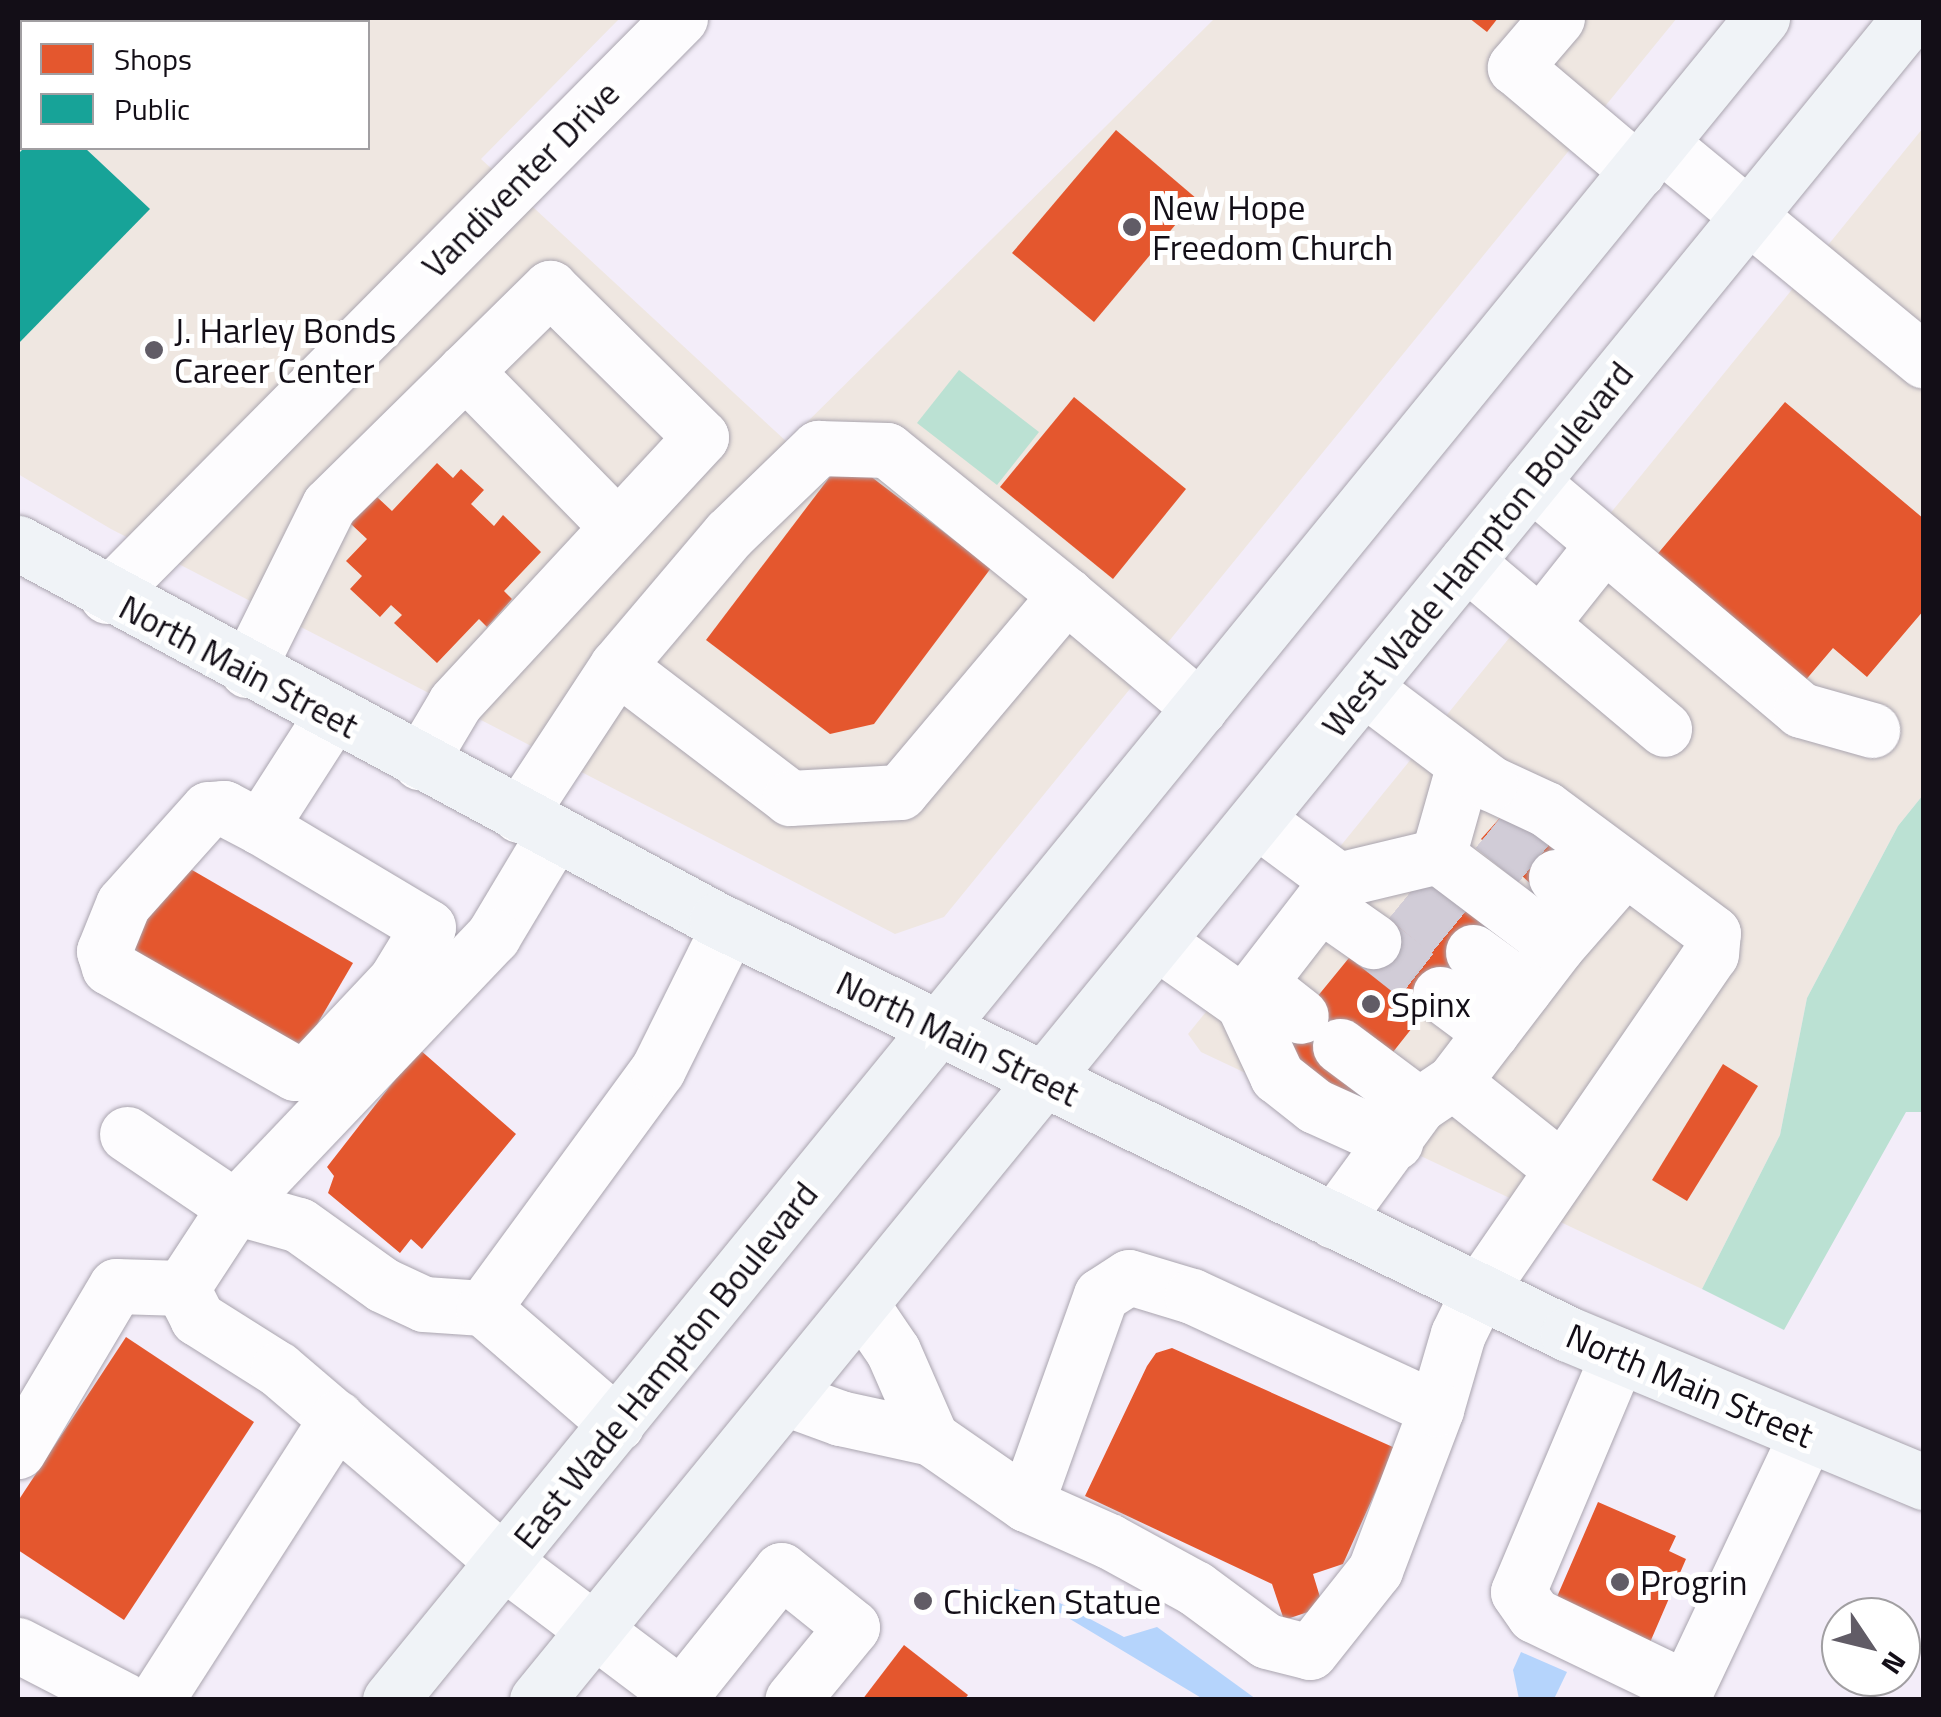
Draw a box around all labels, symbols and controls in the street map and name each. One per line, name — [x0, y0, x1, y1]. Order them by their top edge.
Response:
legend — [20, 20, 370, 150]
text: Shops — [114, 36, 192, 82]
street label: Vandiventer Drive — [413, 72, 627, 286]
text: Public — [114, 86, 190, 132]
place label: New Hope Freedom Church — [1152, 186, 1393, 268]
marker: New Hope Freedom Church — [1121, 216, 1143, 238]
place label: J. Harley Bonds Career Center — [174, 309, 396, 391]
marker: J. Harley Bonds Career Center — [143, 339, 165, 361]
street label: West Wade Hampton Boulevard — [1313, 353, 1641, 745]
street label: North Main Street — [113, 585, 365, 747]
street label: North Main Street — [830, 961, 1086, 1115]
place label: Spinx — [1391, 983, 1471, 1025]
marker: Spinx — [1360, 993, 1382, 1015]
street label: East Wade Hampton Boulevard — [504, 1173, 826, 1557]
street label: North Main Street — [1560, 1314, 1820, 1456]
place label: Progrin — [1640, 1561, 1748, 1603]
marker: Progrin — [1609, 1571, 1631, 1593]
place label: Chicken Statue — [943, 1580, 1161, 1622]
marker: Chicken Statue — [912, 1590, 934, 1612]
north arrow — [1821, 1597, 1921, 1697]
text: N — [1871, 1643, 1918, 1684]

